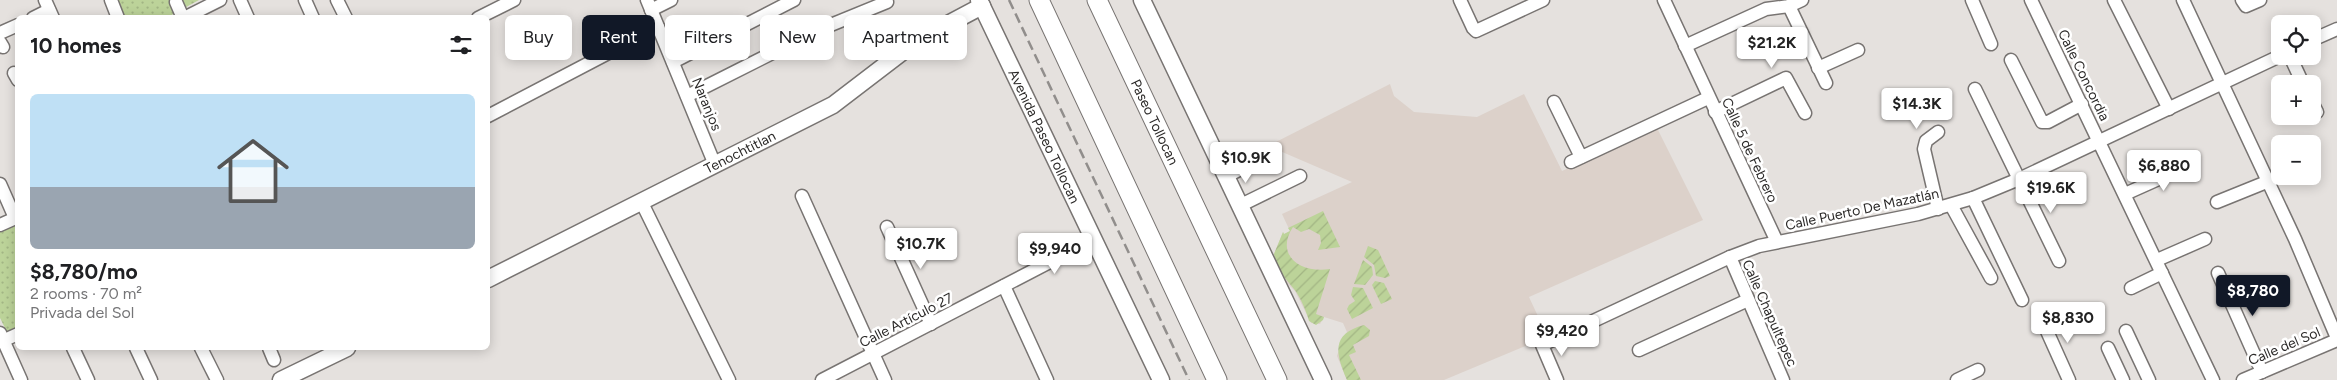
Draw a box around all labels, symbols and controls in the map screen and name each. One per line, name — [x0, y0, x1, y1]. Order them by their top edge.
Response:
chip: Buy — [505, 15, 572, 60]
chip: Rent — [582, 15, 655, 60]
chip: Filters — [665, 15, 750, 60]
chip: New — [760, 15, 834, 60]
chip: Apartment — [844, 15, 967, 60]
map controls — [2271, 15, 2321, 185]
button: locate — [2271, 15, 2321, 65]
pin: $21.2K — [1731, 27, 1813, 69]
street label: Calle Concordia — [2054, 27, 2113, 124]
icon: filters — [447, 31, 475, 59]
text: 10 homes — [30, 33, 121, 58]
text: $21.2K — [1748, 33, 1796, 52]
street label: Avenida Paseo Tollocan — [1004, 67, 1083, 206]
street label: Naranjos — [688, 75, 725, 133]
button: + — [2271, 75, 2321, 125]
street label: Paseo Tollocan — [1127, 77, 1182, 168]
pin: $14.3K — [1876, 88, 1958, 130]
text: $14.3K — [1892, 94, 1942, 113]
street label: Calle 5 de Febrero — [1718, 95, 1781, 205]
icon: home — [208, 126, 298, 216]
street label: Tenochtitlan — [701, 127, 779, 178]
button: − — [2271, 135, 2321, 185]
pin: $10.9K — [1205, 142, 1287, 184]
text: $10.9K — [1221, 148, 1271, 167]
pin: $6,880 — [2123, 150, 2205, 192]
text: $6,880 — [2138, 156, 2190, 175]
pin: $19.6K — [2010, 172, 2092, 214]
text: $19.6K — [2027, 178, 2075, 197]
street label: Calle Puerto De Mazatlán — [1784, 185, 1941, 234]
pin: $10.7K — [880, 228, 962, 270]
pin: $9,940 — [1014, 232, 1096, 275]
text: $10.7K — [896, 234, 946, 253]
text: $9,940 — [1029, 239, 1081, 258]
street label: Calle Chapultepec — [1738, 257, 1801, 370]
text: $8,780/mo — [30, 259, 138, 284]
pin: $8,780 — [2212, 274, 2294, 317]
text: $8,780 — [2227, 281, 2279, 300]
text: 2 rooms · 70 m² — [30, 284, 142, 303]
street label: Calle Artículo 27 — [857, 289, 956, 351]
pin: $8,830 — [2027, 302, 2109, 344]
text: Privada del Sol — [30, 303, 134, 322]
text: $8,830 — [2042, 308, 2094, 327]
pin: $9,420 — [1521, 314, 1603, 357]
text: $9,420 — [1536, 321, 1588, 340]
street label: Calle del Sol — [2246, 324, 2323, 369]

